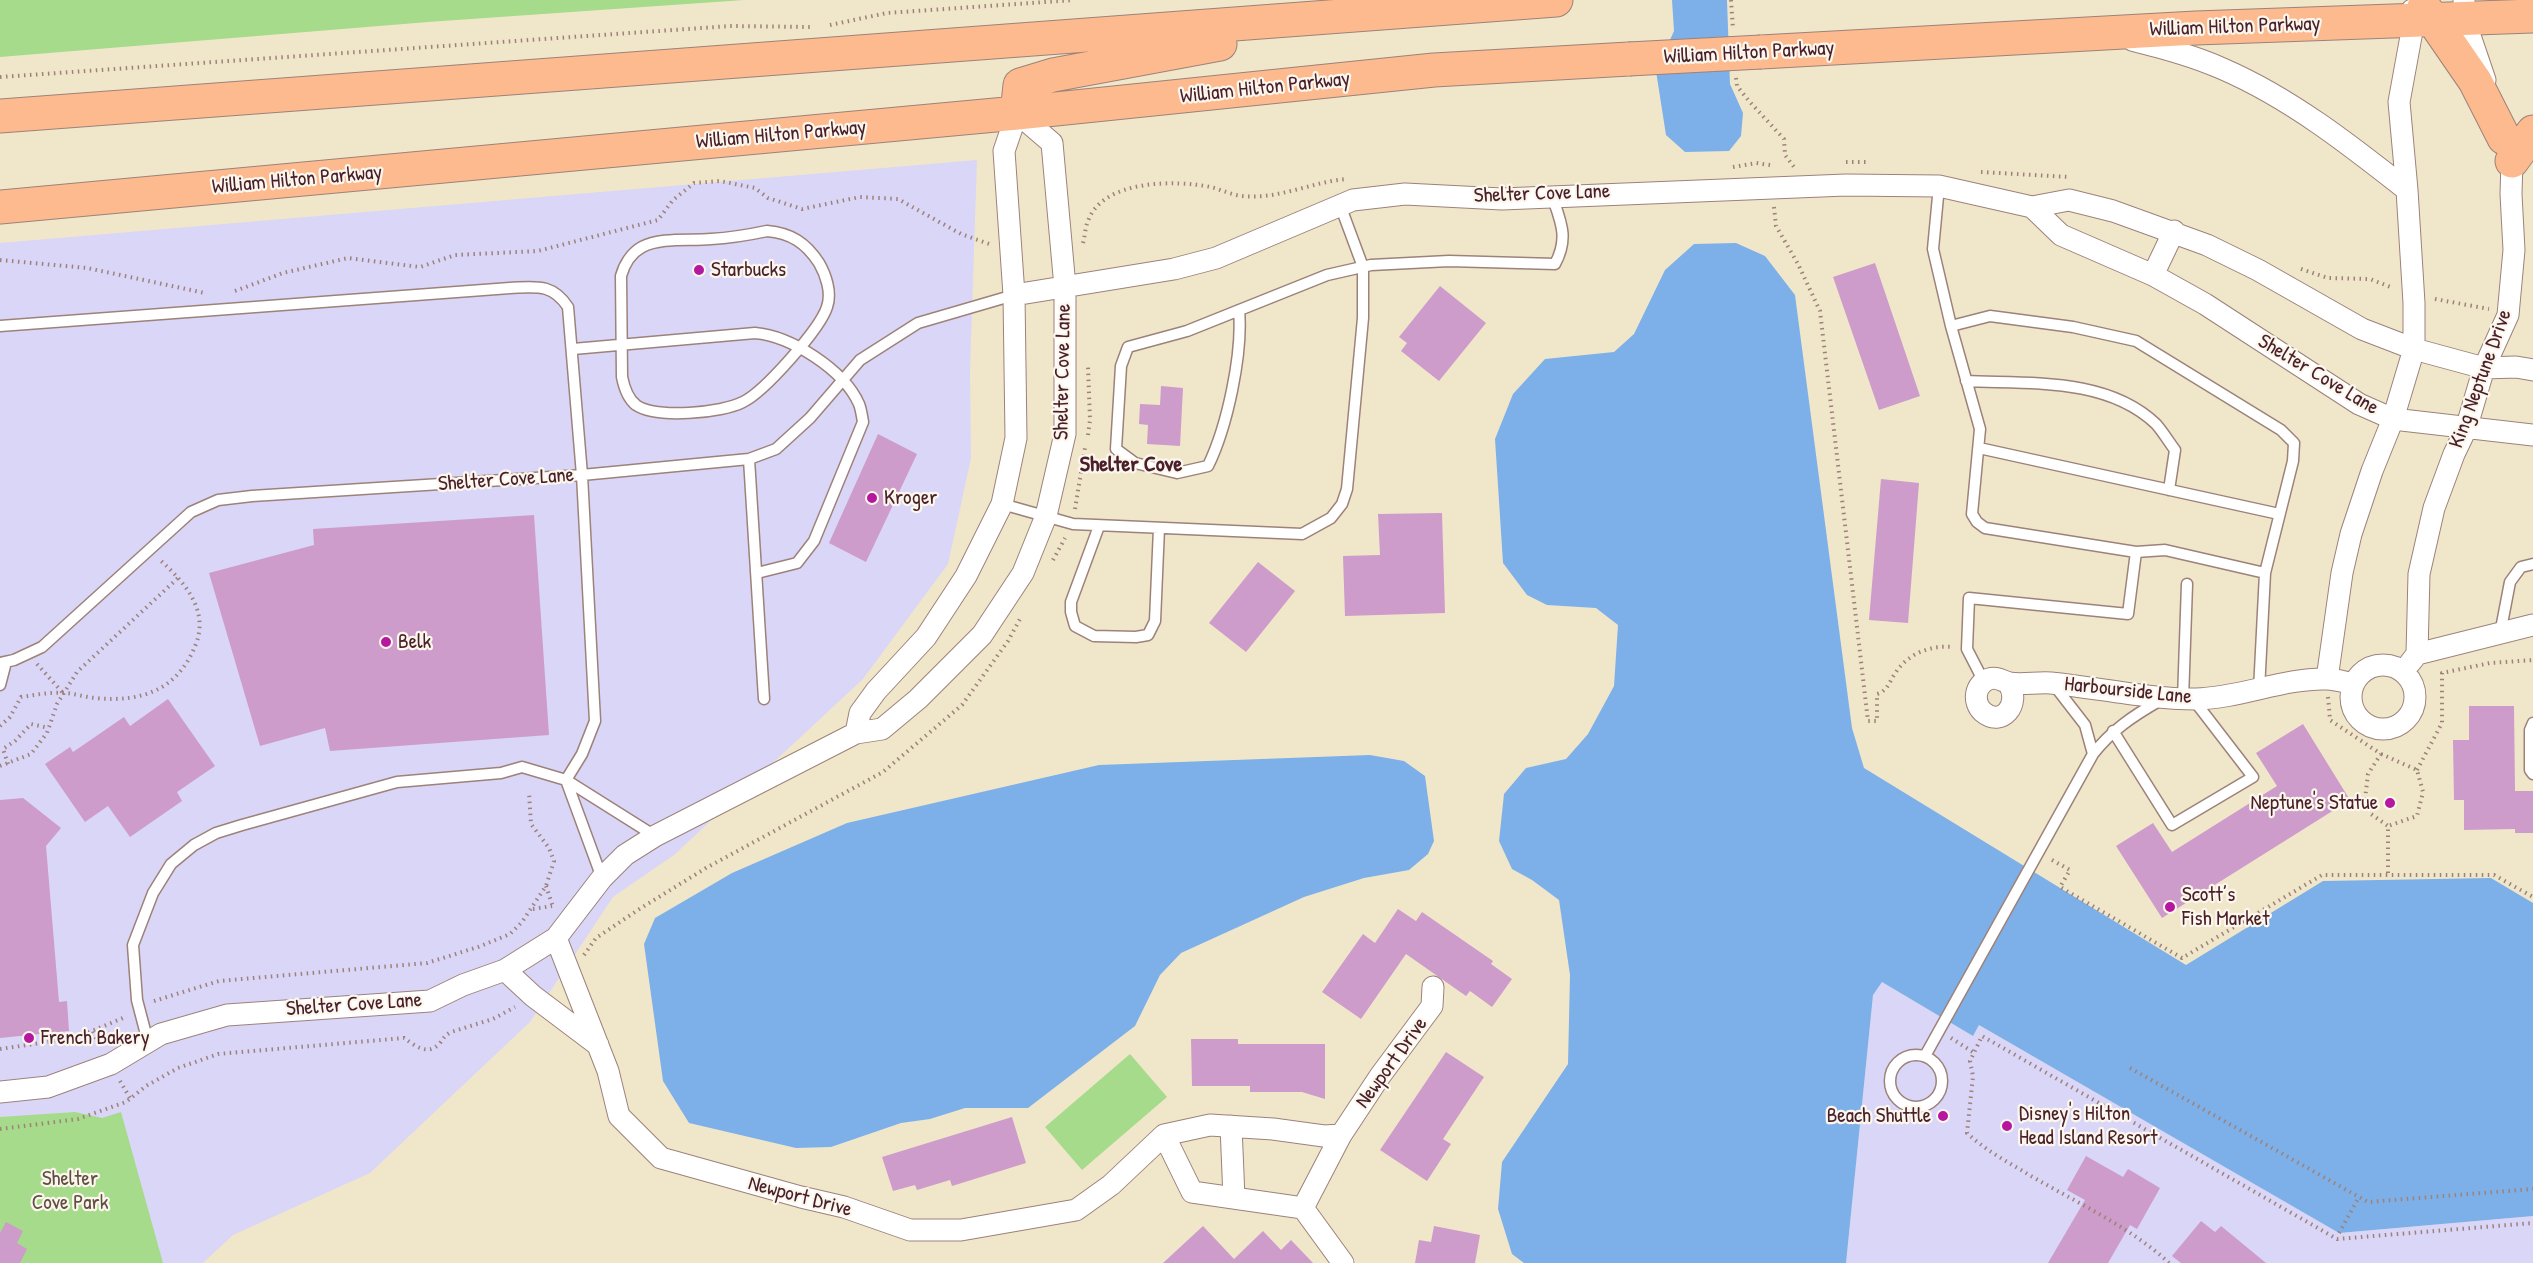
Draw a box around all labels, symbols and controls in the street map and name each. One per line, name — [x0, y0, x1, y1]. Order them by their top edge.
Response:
street label: William Hilton Parkway — [2149, 11, 2321, 43]
street label: William Hilton Parkway — [1663, 36, 1835, 70]
street label: William Hilton Parkway — [1179, 67, 1351, 109]
street label: William Hilton Parkway — [695, 115, 867, 155]
street label: William Hilton Parkway — [211, 160, 383, 200]
street label: Shelter Cove Lane — [1473, 179, 1611, 209]
place label: Starbucks — [711, 257, 786, 283]
marker: Starbucks — [692, 263, 706, 277]
street label: Shelter Cove Lane — [1049, 304, 1077, 440]
street label: King Neptune Drive — [2444, 306, 2518, 452]
street label: Shelter Cove Lane — [2253, 329, 2383, 421]
district label: Shelter Cove — [1080, 452, 1182, 478]
street label: Shelter Cove Lane — [437, 463, 575, 497]
place label: Kroger — [884, 485, 937, 511]
marker: Kroger — [865, 491, 879, 505]
place label: Belk — [398, 629, 431, 655]
marker: Belk — [379, 635, 393, 649]
street label: Harbourside Lane — [2063, 672, 2193, 710]
place label: Neptune's Statue — [2251, 790, 2378, 816]
marker: Neptune's Statue — [2383, 796, 2397, 810]
place label: Scott’s Fish Market — [2182, 882, 2269, 932]
marker: Scott’s Fish Market — [2163, 900, 2177, 914]
street label: Shelter Cove Lane — [285, 988, 423, 1022]
street label: Newport Drive — [1351, 1013, 1433, 1113]
place label: French Bakery — [41, 1025, 150, 1051]
marker: French Bakery — [22, 1031, 36, 1045]
place label: Disney's Hilton Head Island Resort — [2019, 1101, 2158, 1151]
place label: Beach Shuttle — [1827, 1103, 1931, 1129]
marker: Beach Shuttle — [1936, 1109, 1950, 1123]
marker: Disney's Hilton Head Island Resort — [2000, 1119, 2014, 1133]
park label: Shelter Cove Park — [32, 1166, 108, 1216]
street label: Newport Drive — [745, 1171, 855, 1223]

